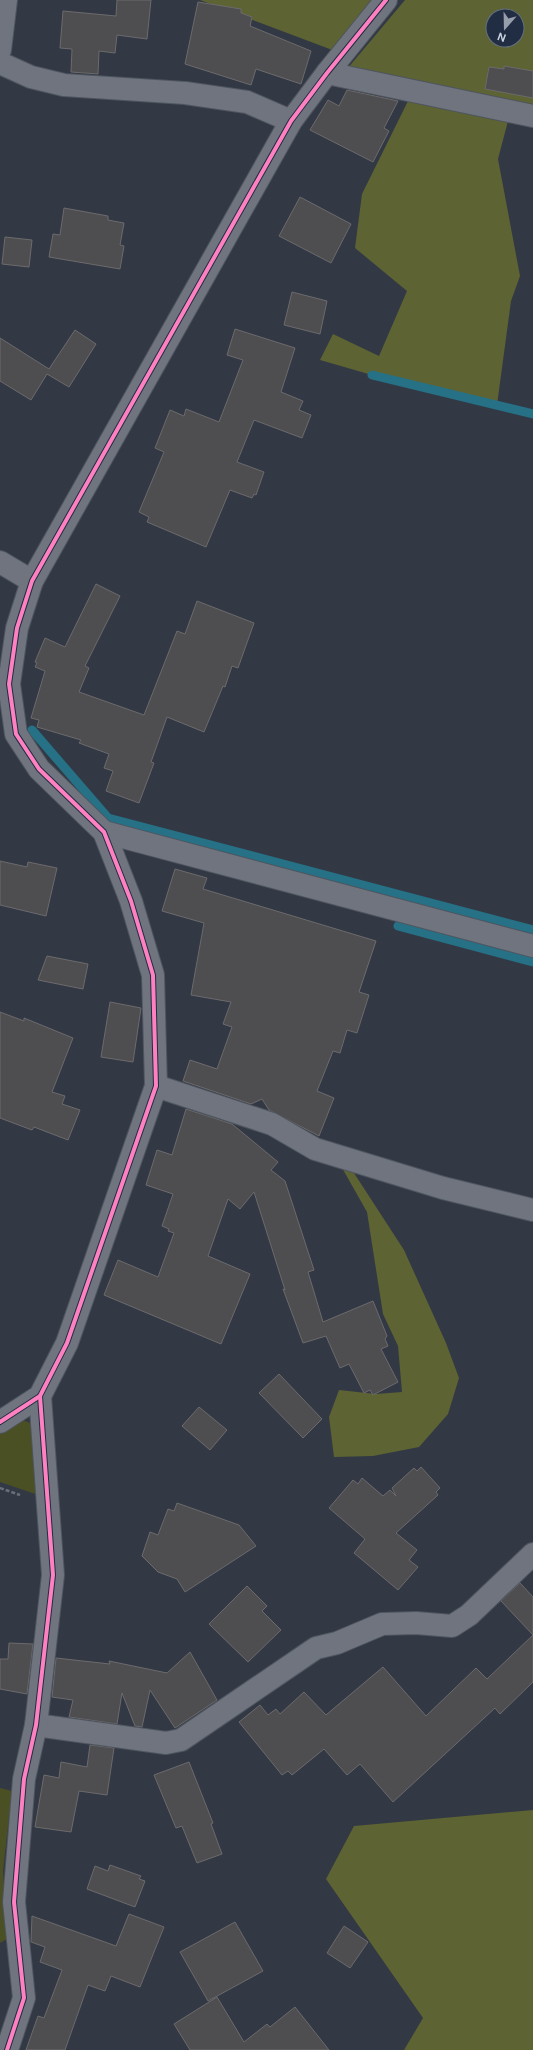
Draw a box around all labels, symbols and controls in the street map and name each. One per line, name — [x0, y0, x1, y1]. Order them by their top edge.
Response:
north arrow — [485, 8, 525, 48]
text: N — [495, 29, 508, 45]

